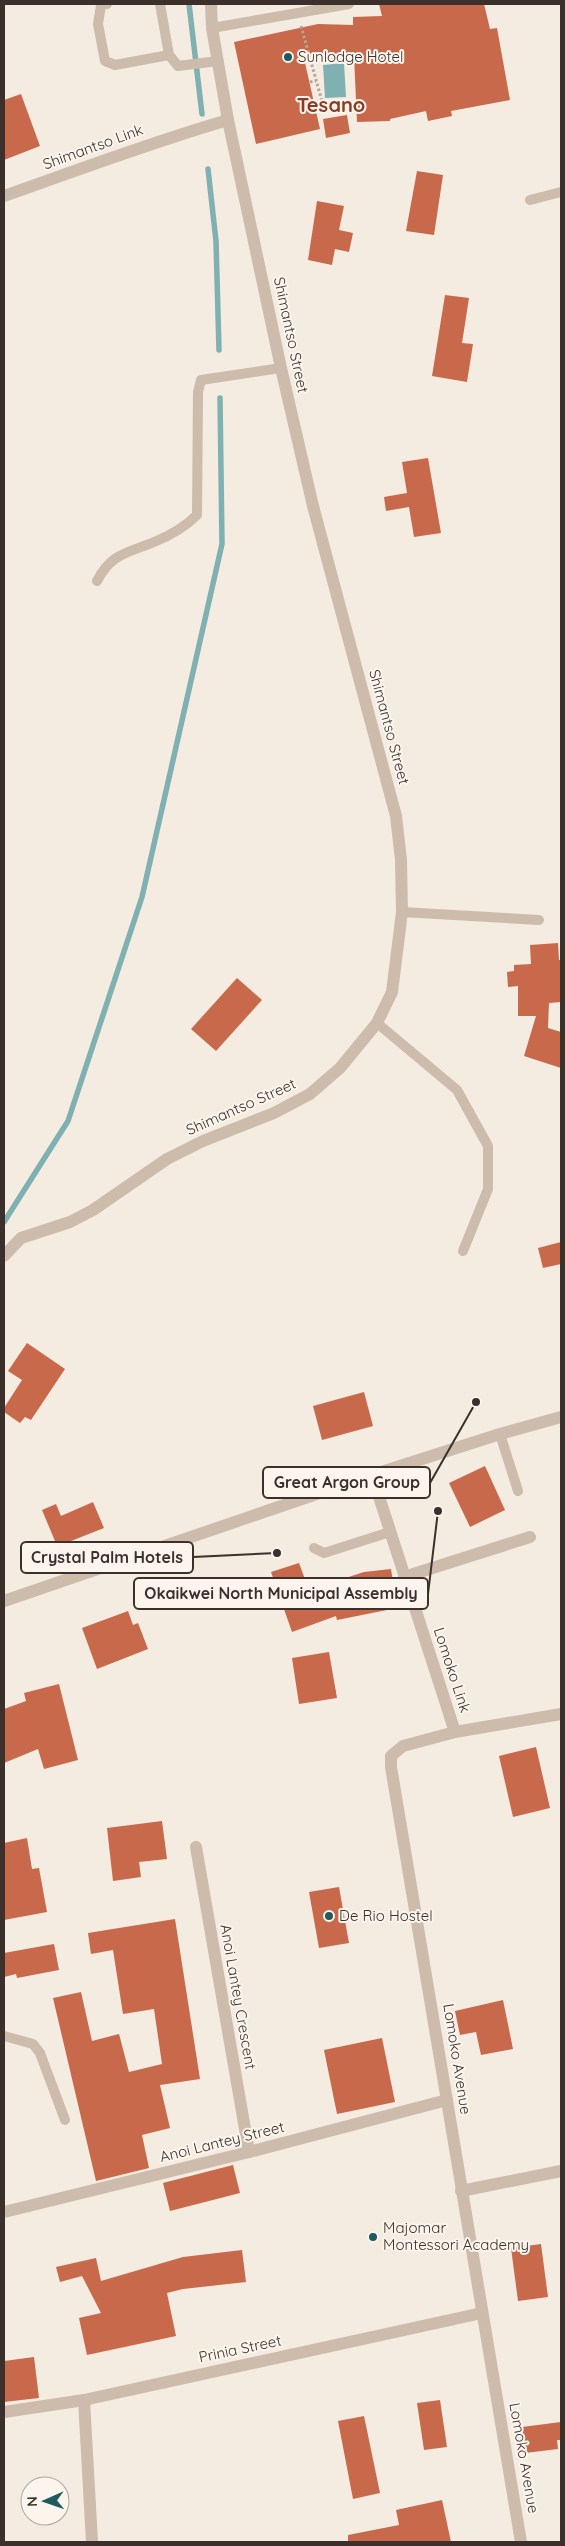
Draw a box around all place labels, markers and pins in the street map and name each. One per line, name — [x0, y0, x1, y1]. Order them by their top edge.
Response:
place label: Sunlodge Hotel — [298, 47, 404, 66]
marker: Sunlodge Hotel — [282, 51, 294, 63]
callout: Great Argon Group — [263, 1467, 430, 1498]
callout: Crystal Palm Hotels — [21, 1542, 193, 1573]
callout: Okaikwei North Municipal Assembly — [134, 1578, 428, 1609]
place label: De Rio Hostel — [339, 1906, 433, 1925]
marker: De Rio Hostel — [323, 1910, 335, 1922]
place label: Majomar Montessori Academy — [383, 2218, 529, 2254]
marker: Majomar Montessori Academy — [367, 2231, 379, 2243]

